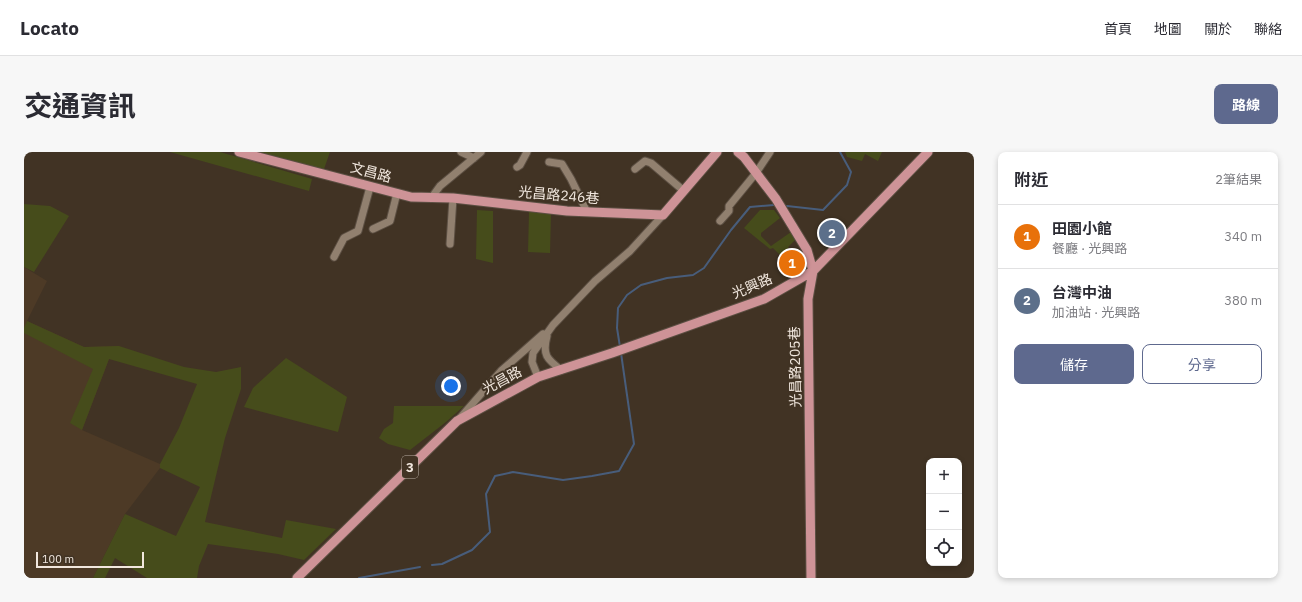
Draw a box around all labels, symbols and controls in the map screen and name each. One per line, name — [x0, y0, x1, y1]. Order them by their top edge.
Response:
text: Locato — [20, 16, 79, 40]
text: 首頁 — [1104, 20, 1132, 38]
text: 地圖 — [1154, 20, 1182, 38]
text: 關於 — [1204, 20, 1232, 38]
text: 聯絡 — [1254, 20, 1282, 38]
button: 路線 — [1214, 84, 1278, 124]
text: 交通資訊 — [24, 87, 136, 124]
street label: 文昌路 — [348, 158, 394, 186]
text: 附近 — [1014, 169, 1048, 191]
text: 2筆結果 — [1215, 171, 1262, 188]
street label: 光昌路246巷 — [518, 182, 600, 208]
pin: 2 — [819, 218, 845, 248]
text: 田園小館 — [1052, 219, 1112, 238]
text: 1 — [1023, 228, 1031, 245]
text: 340 m — [1224, 228, 1262, 245]
text: 餐廳 · 光興路 — [1052, 240, 1127, 257]
pin: 1 — [779, 248, 805, 278]
street label: 光興路 — [729, 270, 775, 302]
text: 台灣中油 — [1052, 283, 1112, 302]
text: 2 — [1023, 292, 1031, 309]
text: 380 m — [1224, 292, 1262, 309]
text: 加油站 · 光興路 — [1052, 304, 1140, 321]
street label: 光昌路205巷 — [785, 326, 805, 408]
button: 儲存 — [1014, 344, 1134, 384]
button: 分享 — [1142, 344, 1262, 384]
street label: 光昌路 — [479, 362, 525, 398]
your location — [441, 376, 461, 396]
road number: 3 — [402, 456, 418, 478]
map controls — [926, 458, 962, 566]
button: + — [926, 458, 962, 494]
button: − — [926, 494, 962, 530]
button: locate — [926, 530, 962, 566]
scale bar — [36, 550, 144, 569]
text: 100 m — [42, 552, 74, 566]

